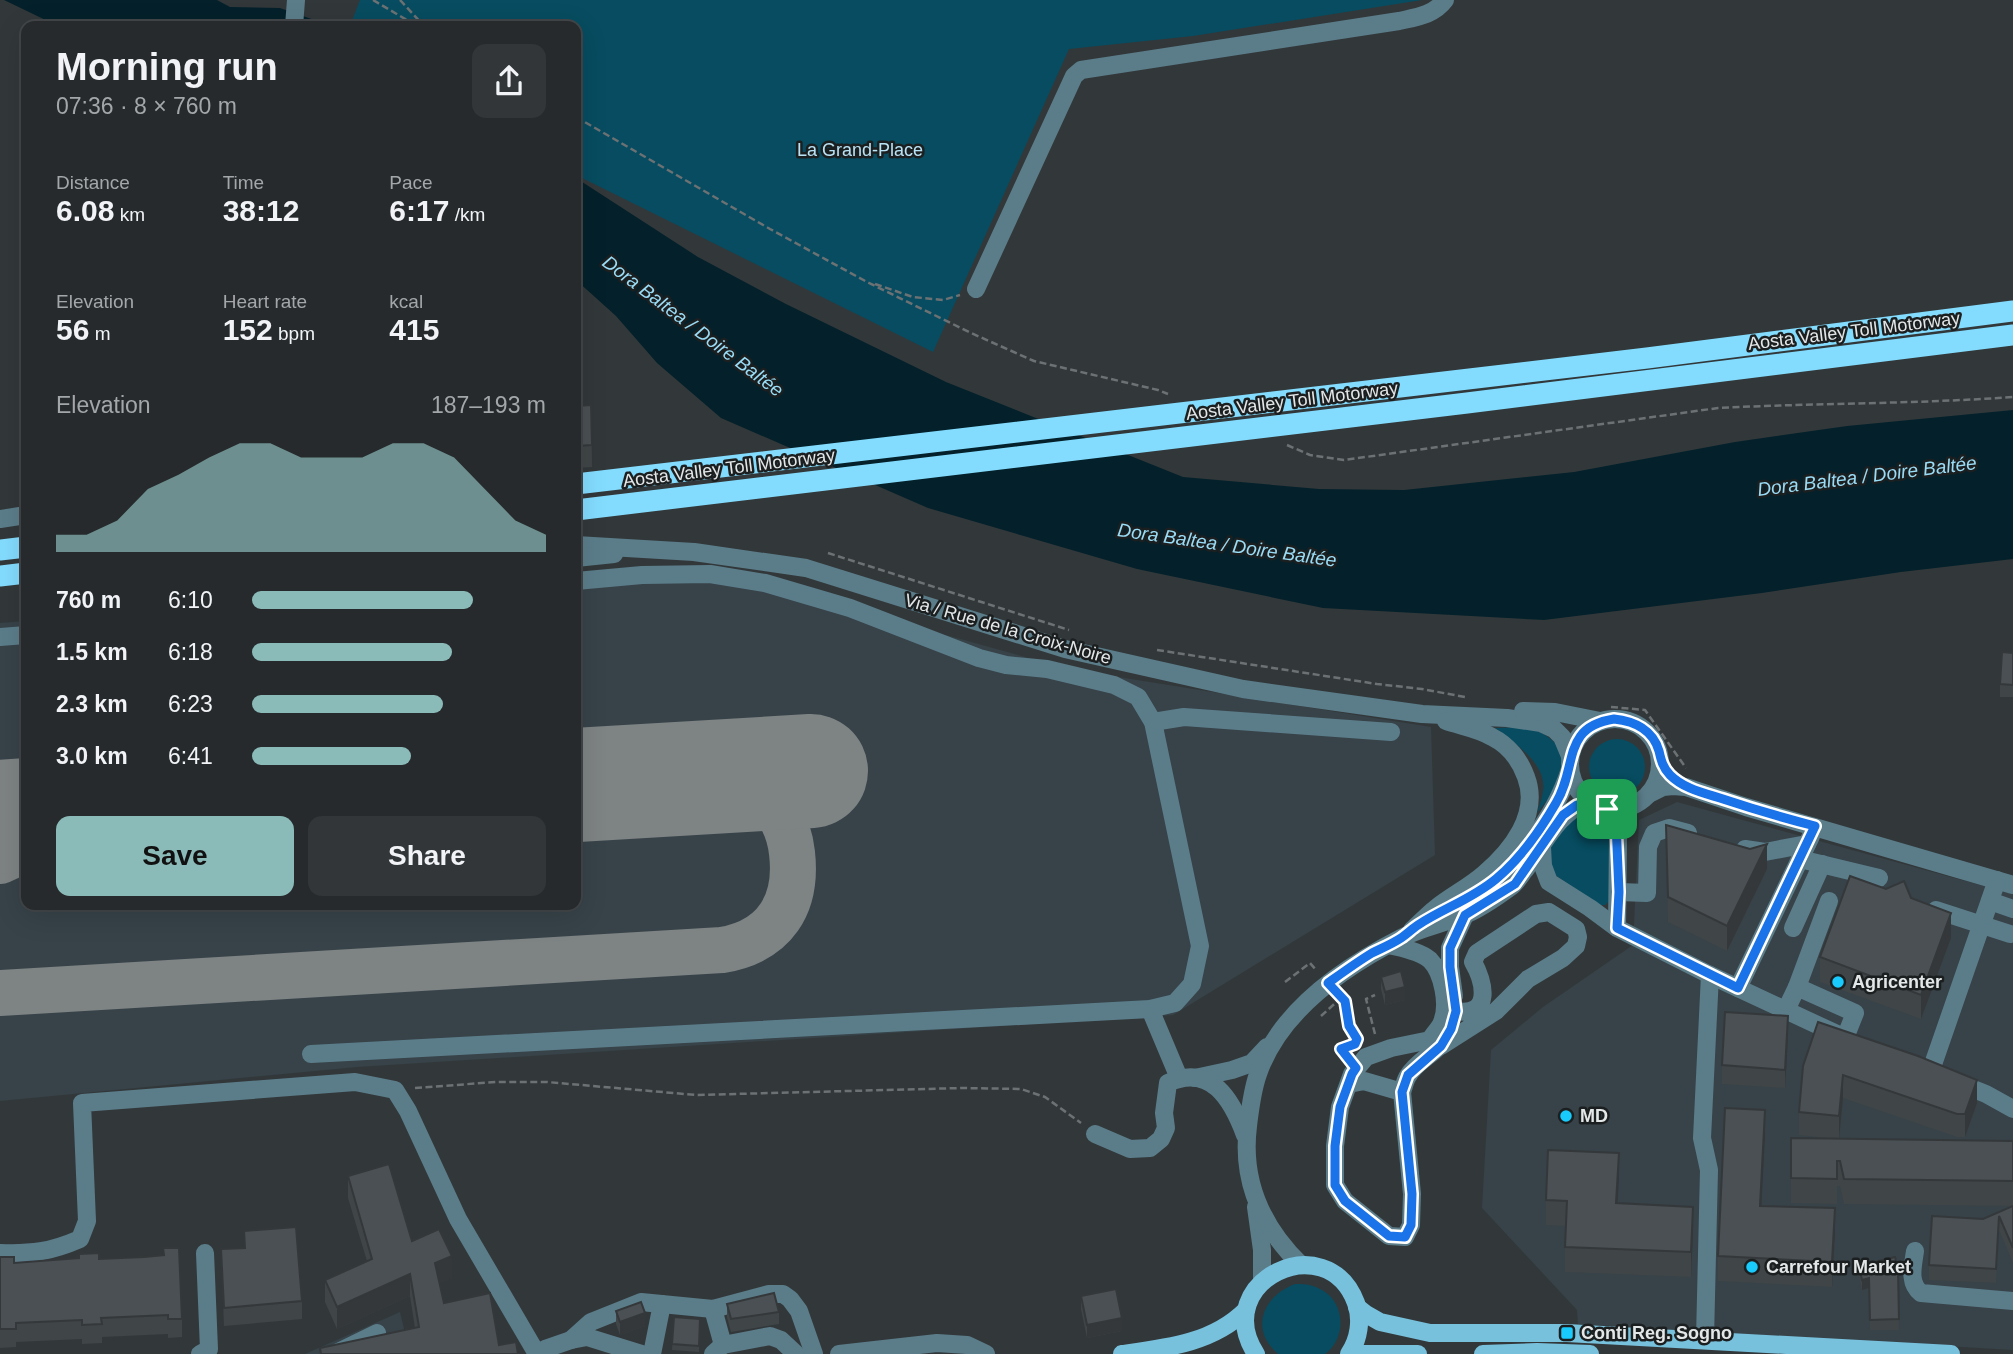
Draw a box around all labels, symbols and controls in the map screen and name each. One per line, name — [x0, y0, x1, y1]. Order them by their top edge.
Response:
button: share — [472, 44, 546, 118]
text: Morning run — [56, 46, 278, 88]
text: 07:36 · 8 × 760 m — [56, 93, 237, 119]
park label: La Grand-Place — [797, 140, 923, 160]
text: Distance — [56, 172, 130, 193]
text: Time — [223, 172, 264, 193]
text: Pace — [389, 172, 433, 193]
text: 6.08 — [56, 194, 114, 227]
text: 38:12 — [223, 194, 299, 227]
text: 6:17 — [389, 194, 449, 227]
text: km — [114, 204, 145, 225]
text: /km — [449, 204, 485, 225]
water label: Dora Baltea / Doire Baltée — [599, 251, 787, 401]
text: Elevation — [56, 291, 134, 312]
text: Heart rate — [223, 291, 307, 312]
text: kcal — [389, 291, 423, 312]
street label: Aosta Valley Toll Motorway — [1747, 308, 1961, 354]
text: 56 — [56, 313, 89, 346]
text: 152 — [223, 313, 273, 346]
text: 415 — [389, 313, 439, 346]
text: m — [89, 323, 110, 344]
text: bpm — [273, 323, 315, 344]
street label: Aosta Valley Toll Motorway — [1185, 378, 1399, 424]
text: Elevation — [56, 392, 151, 418]
text: 187–193 m — [431, 392, 546, 418]
street label: Aosta Valley Toll Motorway — [622, 445, 836, 491]
water label: Dora Baltea / Doire Baltée — [1756, 452, 1978, 500]
water label: Dora Baltea / Doire Baltée — [1116, 519, 1338, 571]
text: 760 m — [56, 587, 121, 613]
text: 6:10 — [168, 587, 213, 613]
street label: Via / Rue de la Croix-Noire — [903, 590, 1113, 668]
text: 1.5 km — [56, 639, 128, 665]
text: 6:18 — [168, 639, 213, 665]
text: 2.3 km — [56, 691, 128, 717]
text: 6:23 — [168, 691, 213, 717]
text: 3.0 km — [56, 743, 128, 769]
text: 6:41 — [168, 743, 213, 769]
pin — [1577, 779, 1637, 839]
icon: arrive — [1588, 790, 1626, 828]
button: Save — [56, 816, 294, 896]
button: Share — [308, 816, 546, 896]
place label: Agricenter — [1852, 972, 1942, 992]
marker: Agricenter — [1830, 974, 1846, 990]
place label: MD — [1580, 1106, 1608, 1126]
marker: MD — [1558, 1108, 1574, 1124]
place label: Carrefour Market — [1766, 1257, 1911, 1277]
marker: Carrefour Market — [1744, 1259, 1760, 1275]
place label: Conti Reg. Sogno — [1581, 1323, 1732, 1343]
marker: Conti Reg. Sogno — [1559, 1325, 1575, 1341]

